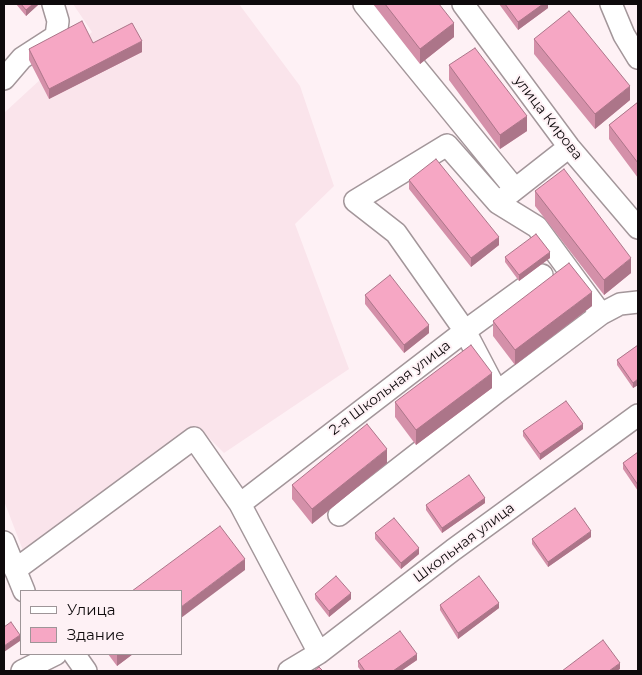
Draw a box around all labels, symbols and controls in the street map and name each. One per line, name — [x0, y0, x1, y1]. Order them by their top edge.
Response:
street label: улица Кирова — [510, 73, 586, 163]
street label: 2-я Школьная улица — [326, 337, 454, 439]
street label: Школьная улица — [410, 499, 518, 587]
legend — [20, 590, 182, 655]
text: Улица — [67, 600, 115, 619]
text: Здание — [67, 625, 125, 644]

